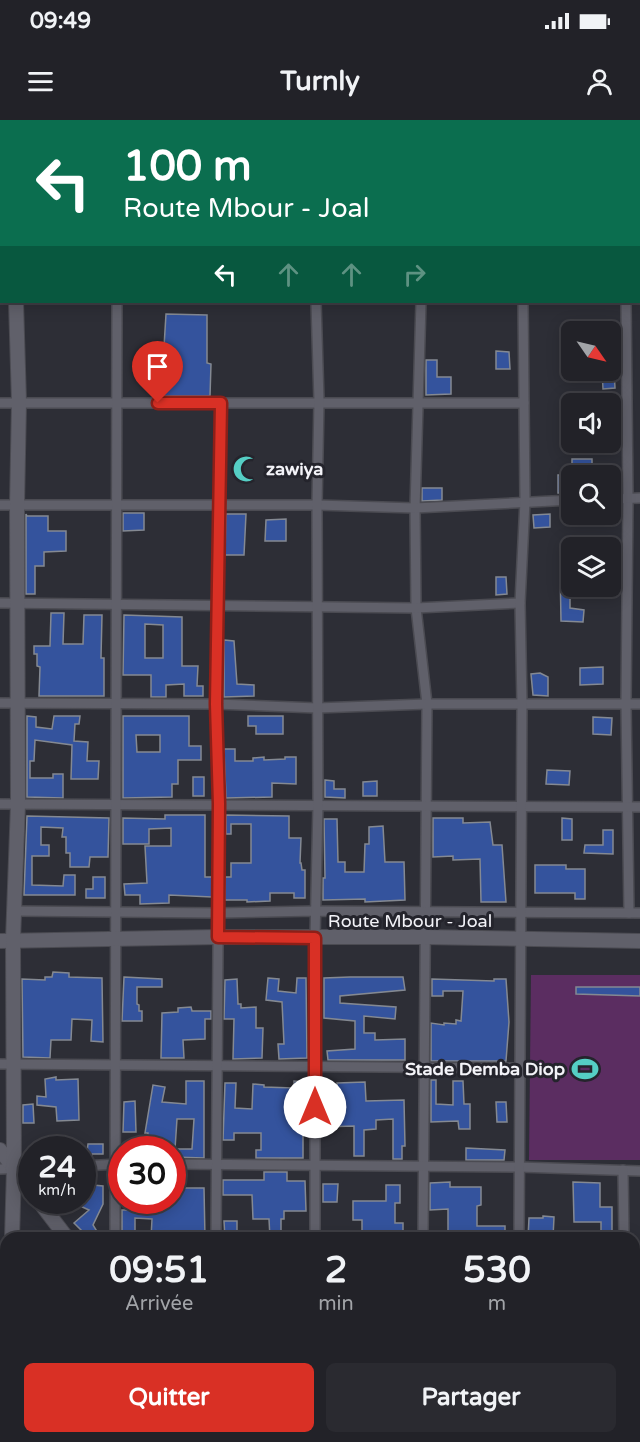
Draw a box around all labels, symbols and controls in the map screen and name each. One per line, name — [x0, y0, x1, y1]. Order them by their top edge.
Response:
text: 09:49 — [30, 8, 91, 34]
icon: menu — [24, 65, 57, 98]
text: Turnly — [280, 65, 360, 98]
icon: person — [583, 65, 616, 98]
text: 100 m — [123, 141, 252, 192]
icon: left — [24, 144, 102, 222]
text: Route Mbour - Joal — [123, 192, 370, 225]
icon: left — [209, 258, 242, 291]
icon: ahead — [272, 258, 305, 291]
icon: ahead — [335, 258, 368, 291]
icon: right — [398, 258, 431, 291]
north arrow — [561, 321, 621, 381]
map controls — [561, 321, 621, 597]
pin — [132, 341, 183, 403]
icon: arrive — [141, 350, 174, 383]
button: sound — [561, 393, 621, 453]
mosque icon: zawiya — [231, 454, 261, 484]
place label: zawiya — [266, 458, 323, 480]
button: search — [561, 465, 621, 525]
button: layers — [561, 537, 621, 597]
street label: Route Mbour - Joal — [328, 910, 492, 932]
sports icon: Stade Demba Diop — [570, 1054, 600, 1084]
place label: Stade Demba Diop — [405, 1058, 565, 1080]
position arrow — [283, 1075, 347, 1139]
speed limit sign: 30 — [108, 1136, 186, 1214]
text: 24 — [38, 1149, 76, 1186]
text: km/h — [38, 1181, 76, 1199]
text: 09:51 — [109, 1249, 209, 1292]
text: 2 — [325, 1249, 347, 1292]
text: 530 — [463, 1249, 531, 1292]
text: Arrivée — [125, 1292, 193, 1316]
text: min — [318, 1292, 354, 1316]
text: m — [488, 1292, 506, 1316]
button: Quitter — [24, 1363, 314, 1432]
button: Partager — [326, 1363, 616, 1432]

